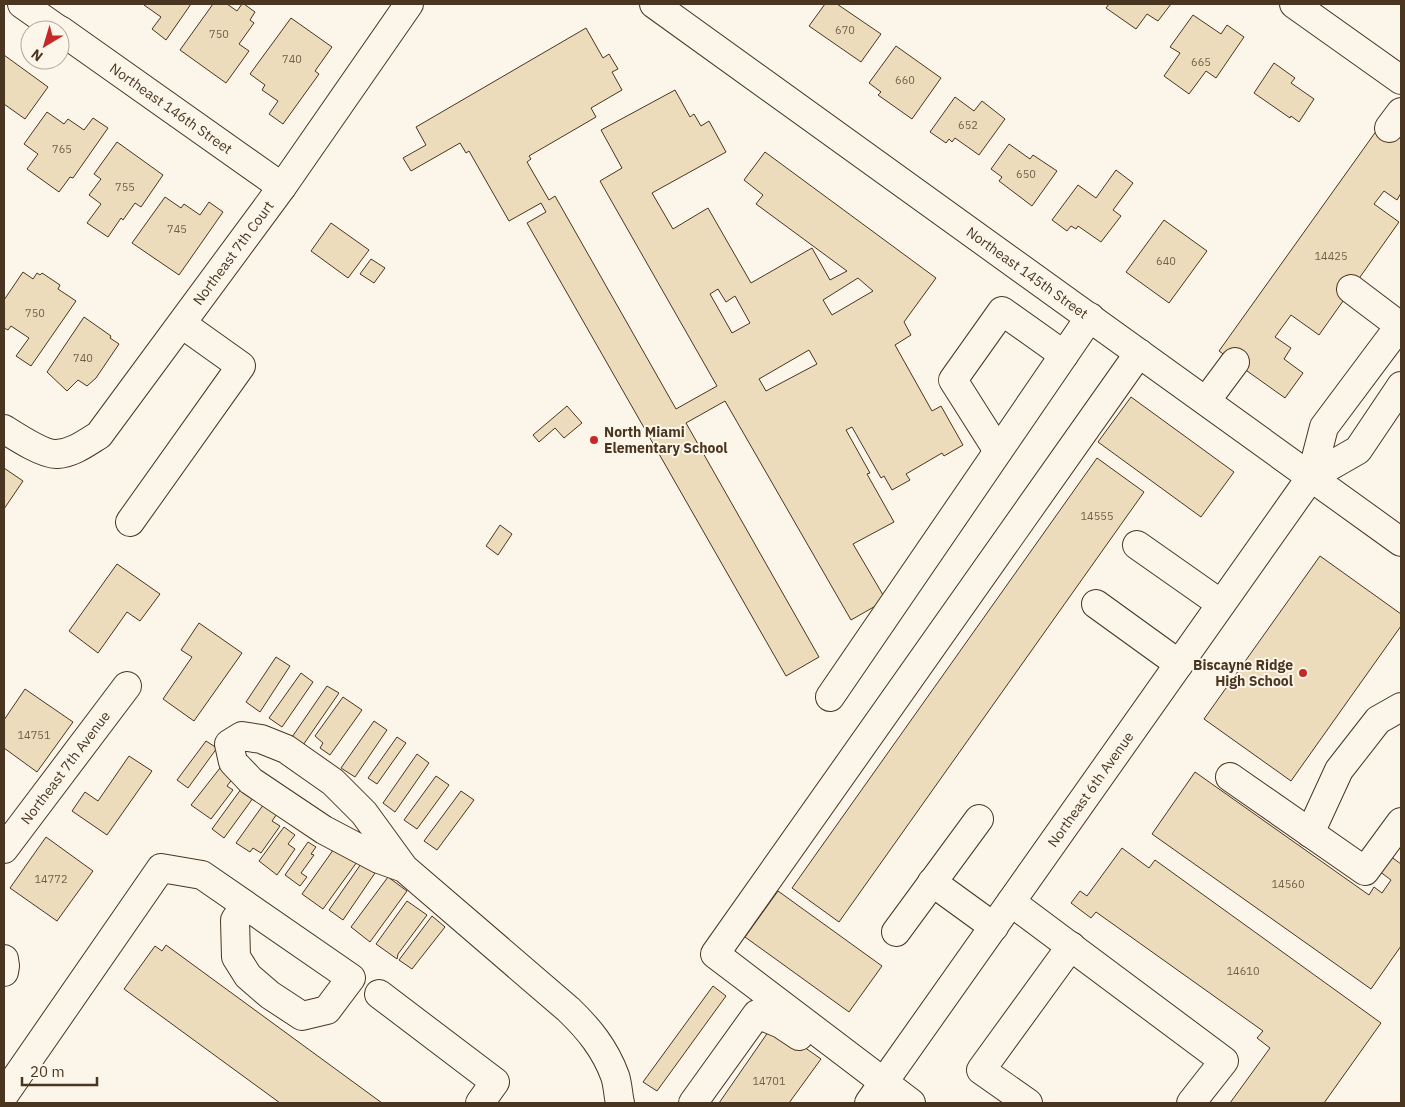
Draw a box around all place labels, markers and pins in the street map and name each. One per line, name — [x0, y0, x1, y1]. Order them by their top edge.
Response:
place label: North Miami Elementary School — [604, 423, 728, 457]
marker: North Miami Elementary School — [588, 434, 600, 446]
place label: Biscayne Ridge High School — [1193, 656, 1293, 690]
marker: Biscayne Ridge High School — [1297, 667, 1309, 679]

